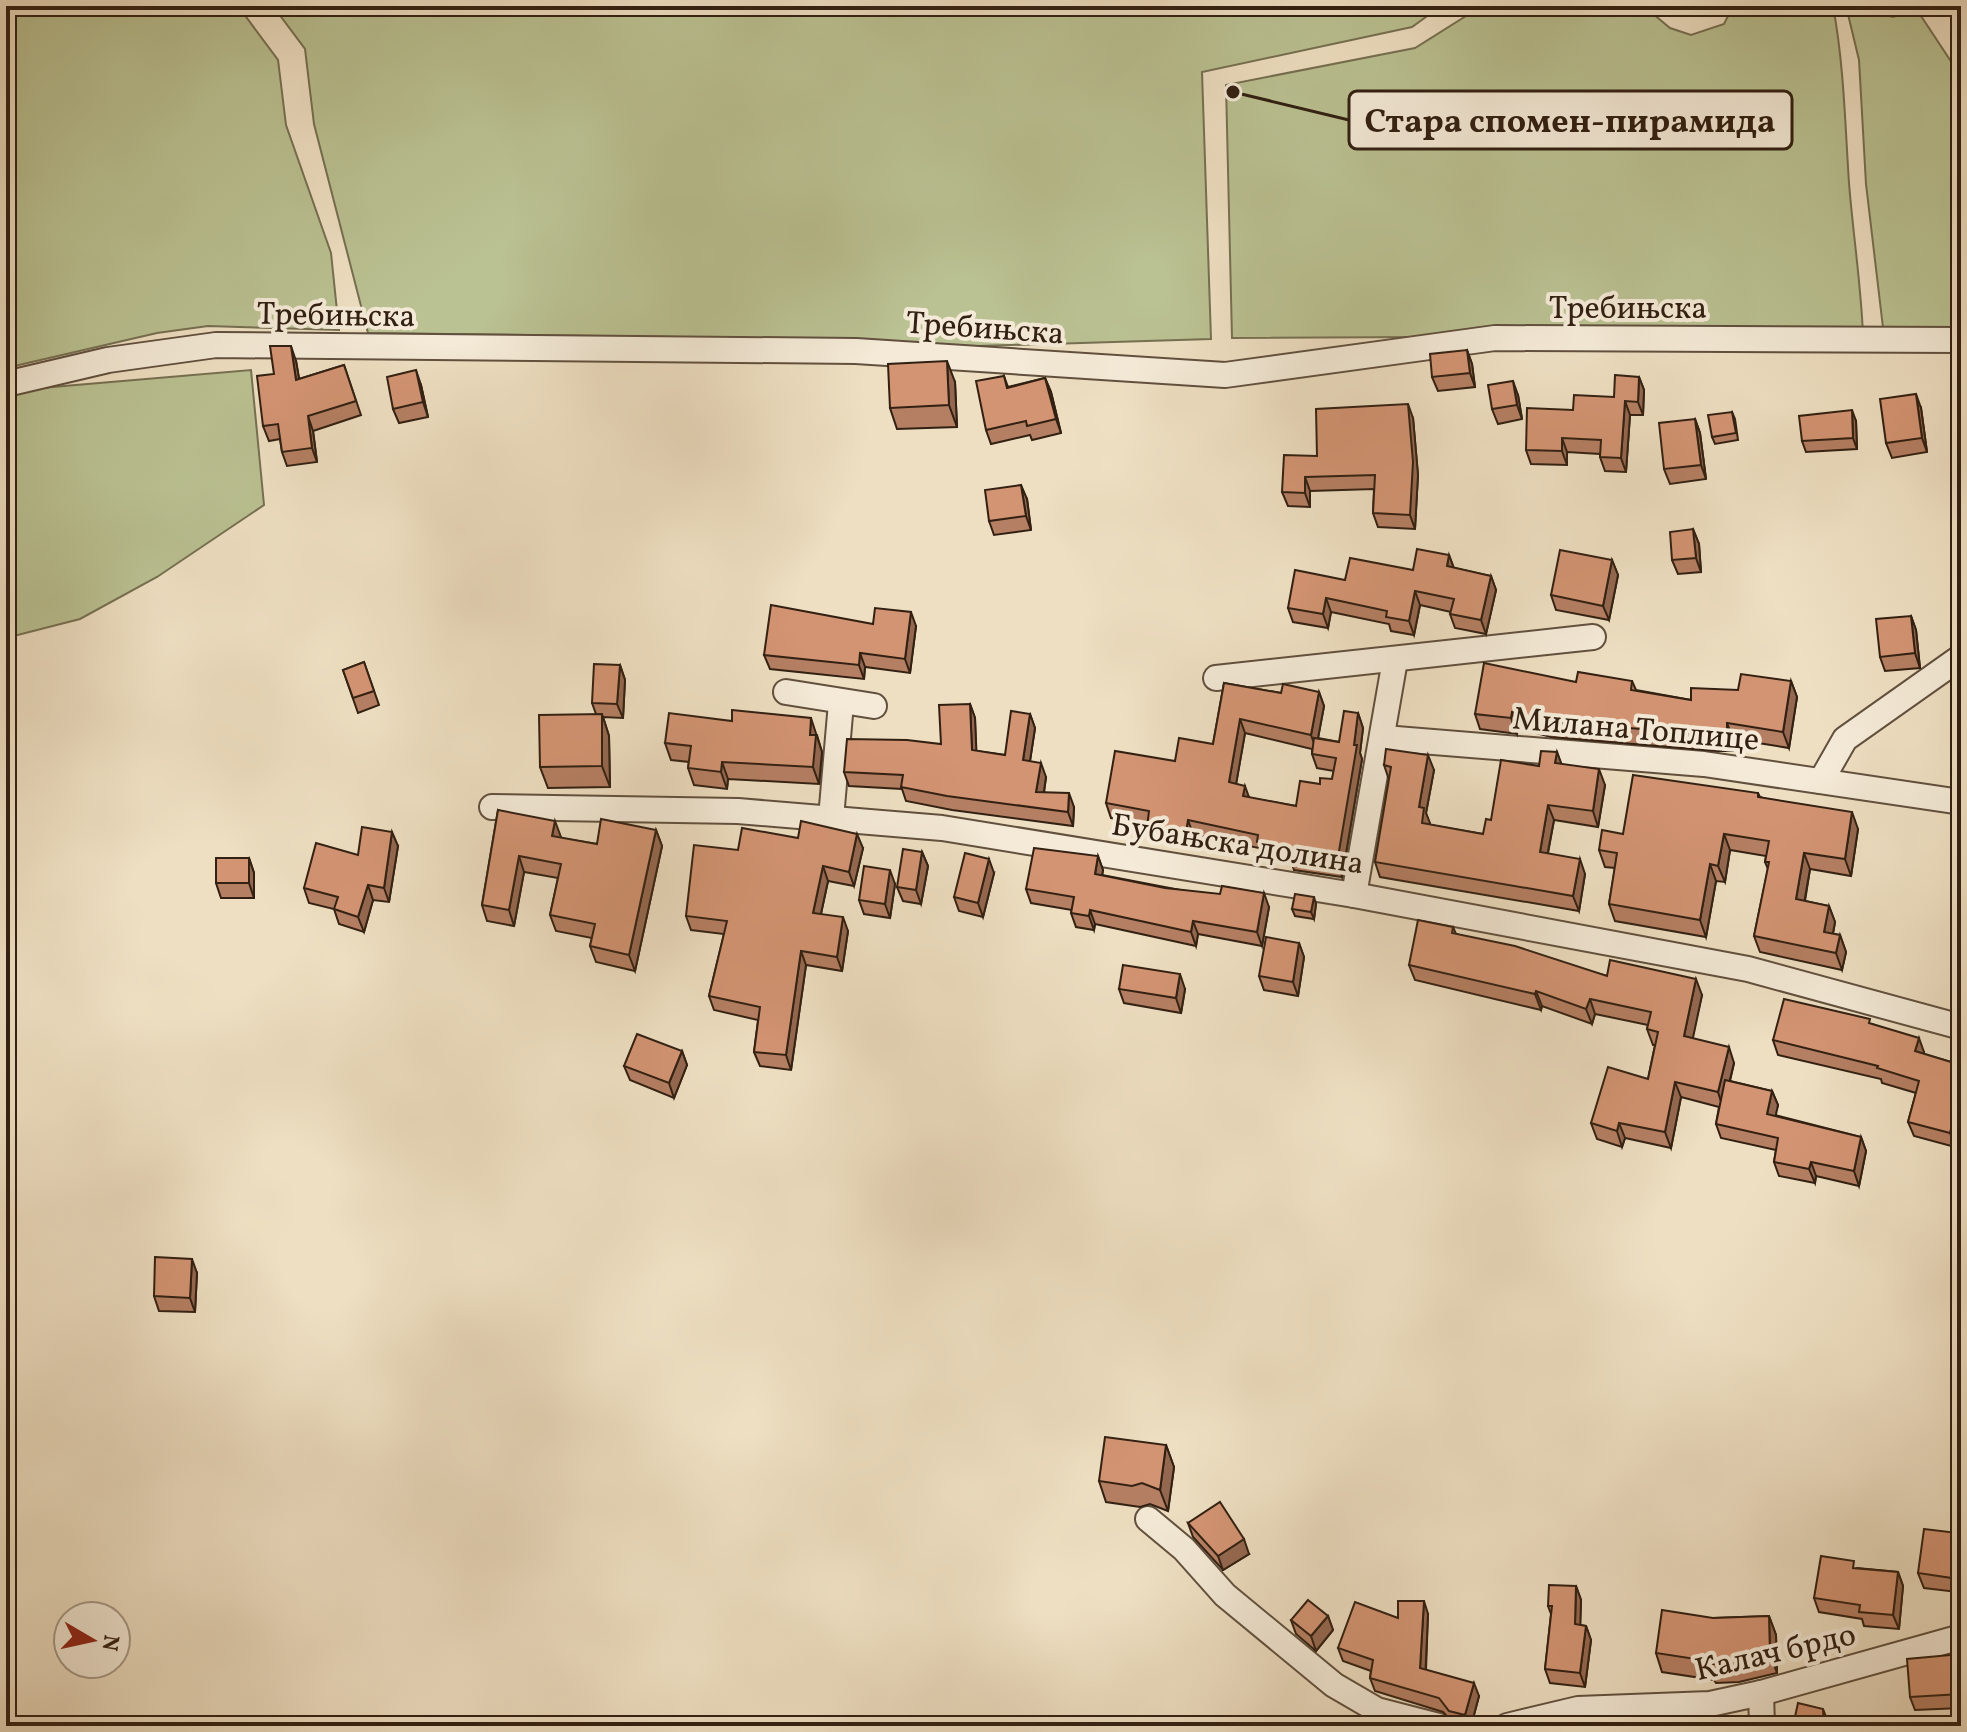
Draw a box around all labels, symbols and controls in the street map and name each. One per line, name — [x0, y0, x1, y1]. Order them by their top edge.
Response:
callout: Стара спомен-пирамида — [1349, 91, 1792, 149]
text: Стара спомен-пирамида — [1365, 100, 1776, 147]
street label: Требињска — [1549, 288, 1707, 332]
street label: Требињска — [256, 294, 416, 340]
street label: Требињска — [904, 303, 1065, 357]
street label: Милана Топлице — [1510, 698, 1761, 764]
street label: Бубањска долина — [1108, 804, 1367, 888]
north arrow — [52, 1600, 132, 1680]
street label: Калач брдо — [1691, 1614, 1860, 1694]
text: N — [93, 1632, 126, 1653]

